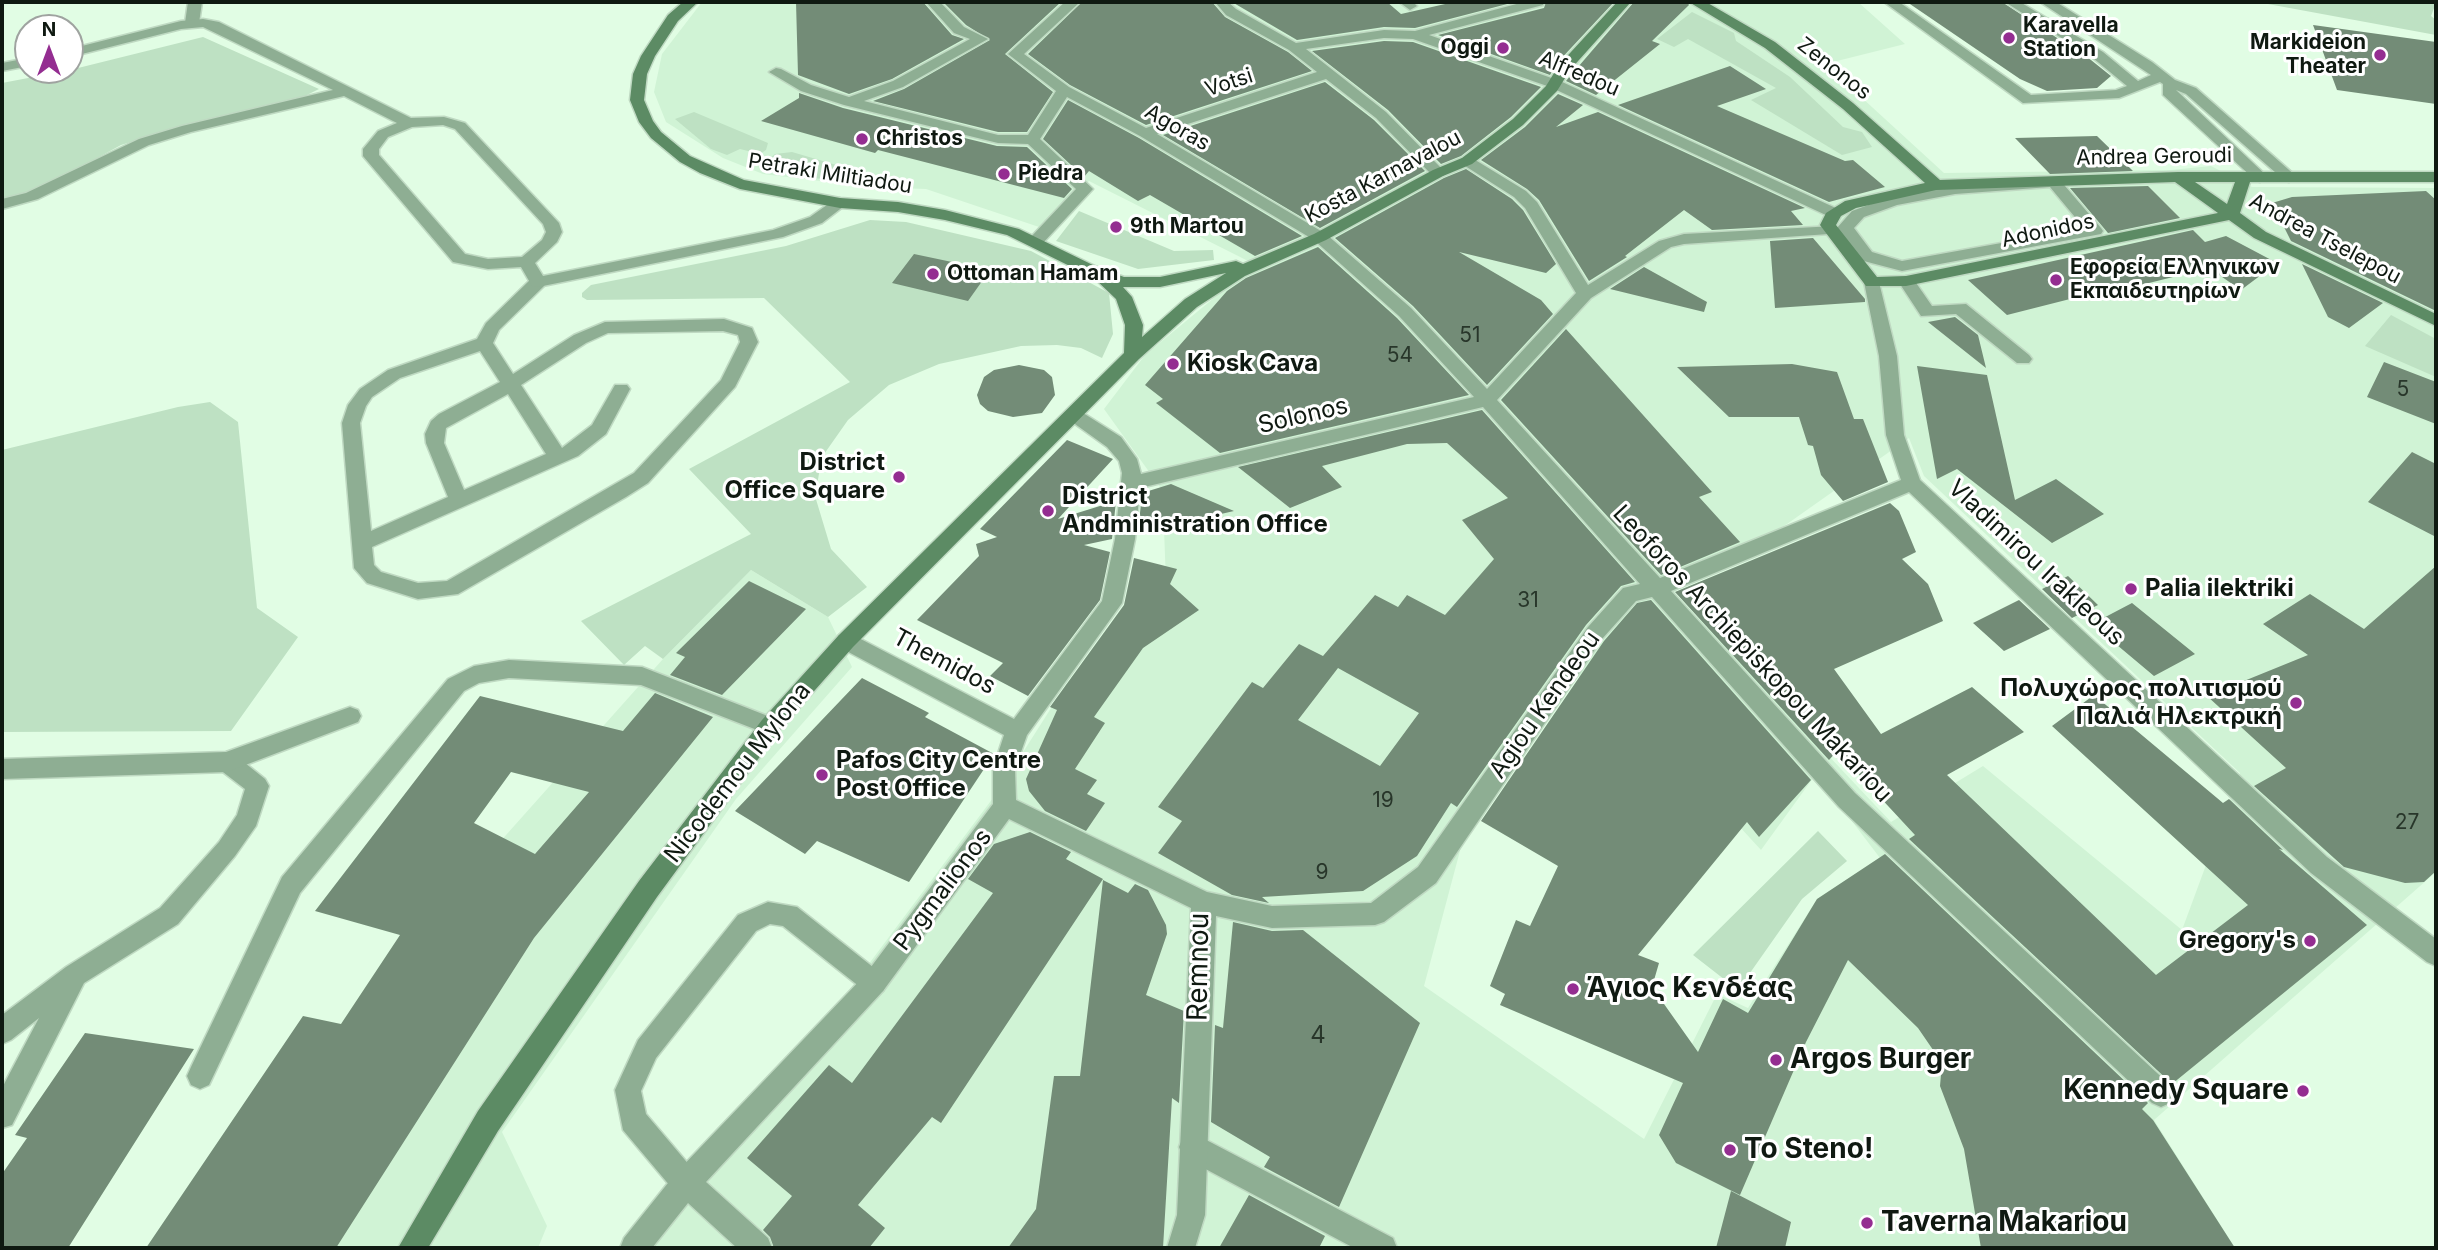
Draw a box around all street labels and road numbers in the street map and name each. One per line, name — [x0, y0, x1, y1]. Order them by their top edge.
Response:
street label: Zenonos — [1792, 32, 1876, 106]
street label: Alfredou — [1535, 46, 1623, 102]
street label: Votsi — [1202, 63, 1256, 103]
street label: Agoras — [1140, 99, 1214, 157]
street label: Kosta Karnavalou — [1301, 125, 1465, 229]
street label: Andrea Geroudi — [2076, 143, 2232, 171]
street label: Petraki Miltiadou — [746, 149, 914, 199]
street label: Andrea Tselepou — [2245, 188, 2405, 290]
street label: Adonidos — [1999, 209, 2097, 253]
street label: Solonos — [1255, 392, 1351, 440]
street label: Vladimirou Irakleous — [1942, 474, 2130, 652]
street label: Leoforos Archiepiskopou Makariou — [1607, 499, 1897, 809]
street label: Themidos — [888, 623, 1000, 701]
street label: Agiou Kendeou — [1484, 626, 1606, 784]
street label: Nicodemou Mylona — [659, 677, 817, 869]
street label: Pygmalionos — [888, 824, 998, 956]
street label: Remnou — [1181, 913, 1217, 1021]

